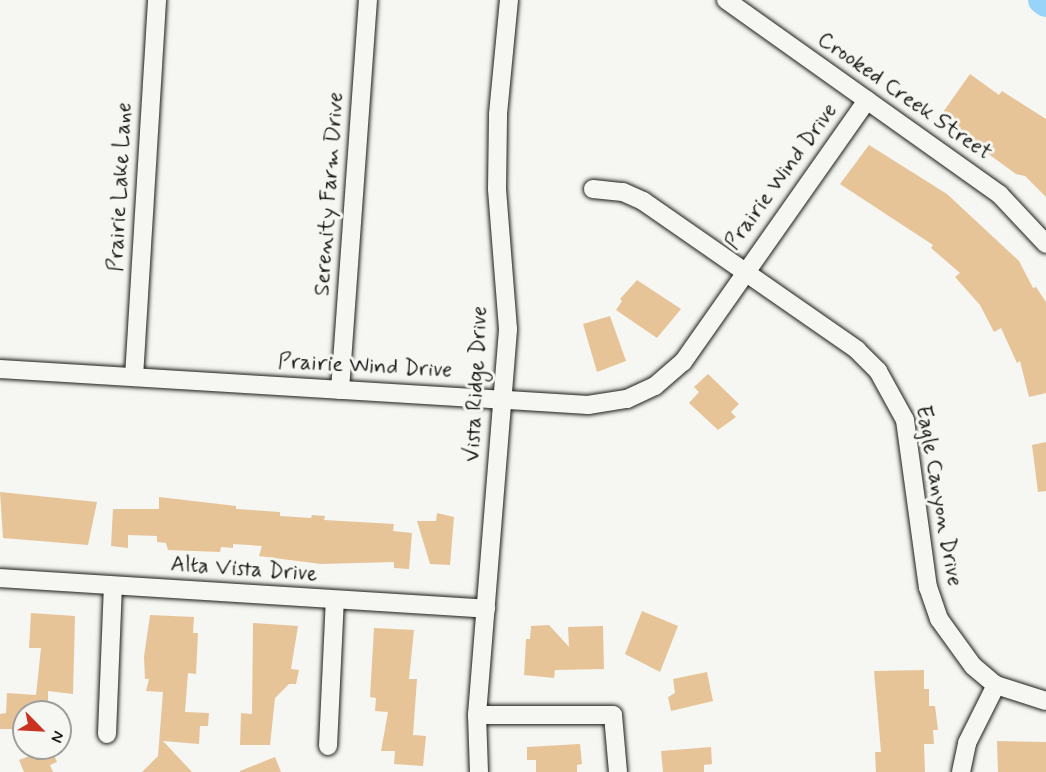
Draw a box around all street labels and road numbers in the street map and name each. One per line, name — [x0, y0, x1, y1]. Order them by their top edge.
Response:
street label: Crooked Creek Street — [813, 28, 995, 166]
street label: Serenity Farm Drive — [310, 91, 350, 297]
street label: Prairie Wind Drive — [720, 99, 844, 255]
street label: Prairie Lake Lane — [103, 101, 139, 273]
street label: Vista Ridge Drive — [460, 306, 494, 462]
street label: Prairie Wind Drive — [277, 349, 453, 385]
street label: Eagle Canyon Drive — [910, 406, 966, 586]
street label: Alta Vista Drive — [171, 552, 317, 588]

